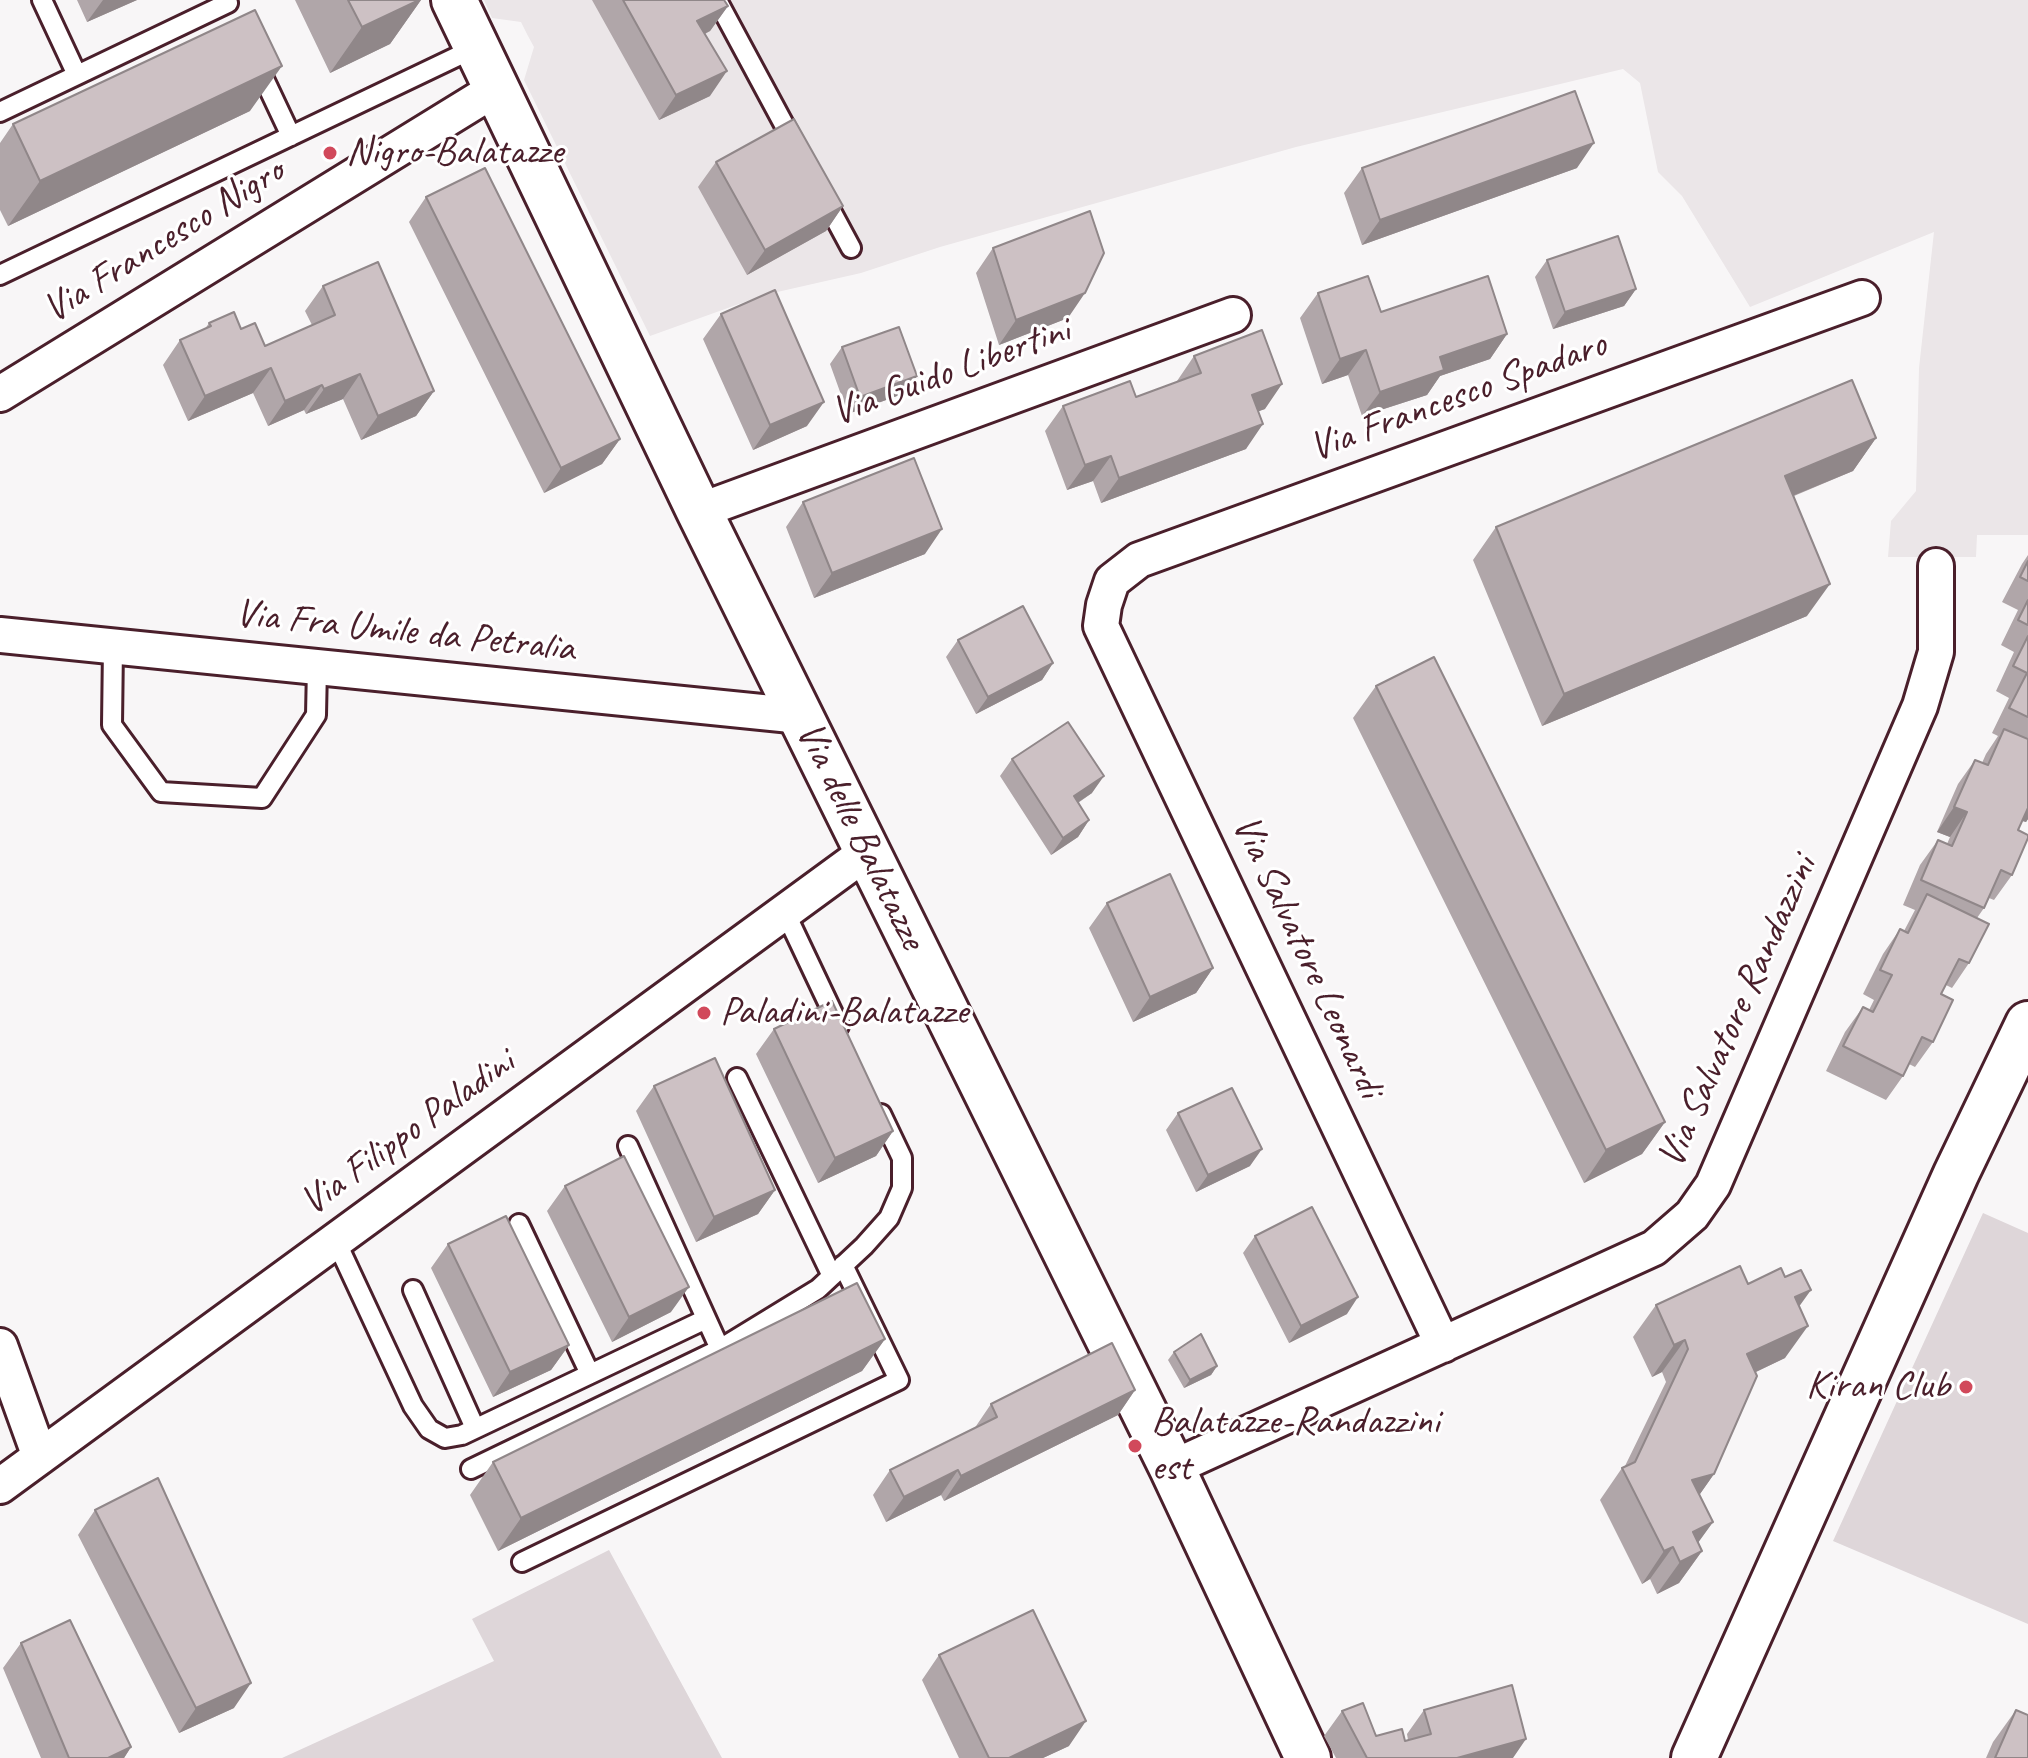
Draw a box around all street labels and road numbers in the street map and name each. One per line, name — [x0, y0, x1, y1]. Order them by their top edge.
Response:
street label: Via Francesco Nigro — [35, 148, 293, 334]
street label: Via Guido Libertini — [825, 307, 1077, 437]
street label: Via Francesco Spadaro — [1303, 321, 1613, 473]
street label: Via Fra Umile da Petralia — [233, 590, 577, 674]
street label: Via delle Balatazze — [784, 715, 936, 957]
street label: Via Salvatore Leonardi — [1221, 808, 1393, 1106]
street label: Via Salvatore Randazzini — [1648, 849, 1828, 1175]
street label: Via Filippo Paladini — [292, 1039, 524, 1227]

